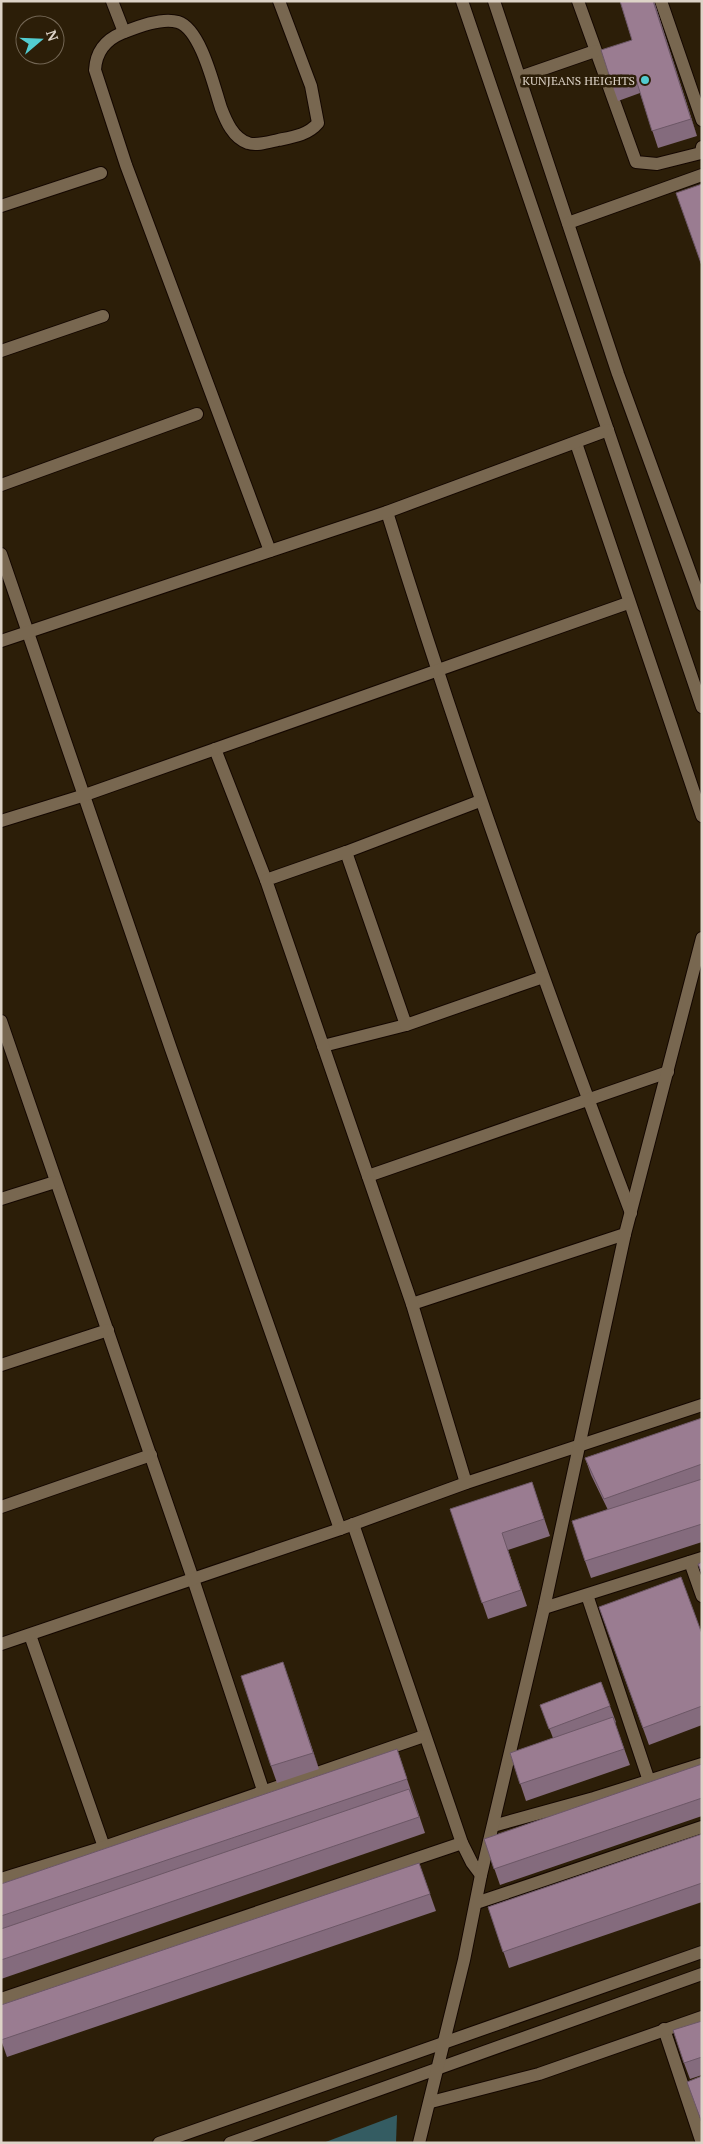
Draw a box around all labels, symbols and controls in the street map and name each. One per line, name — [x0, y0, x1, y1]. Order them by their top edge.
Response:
north arrow — [15, 15, 65, 65]
text: N — [42, 27, 64, 44]
place label: KUNJEANS HEIGHTS — [522, 73, 635, 88]
marker: KUNJEANS HEIGHTS — [639, 74, 651, 86]

